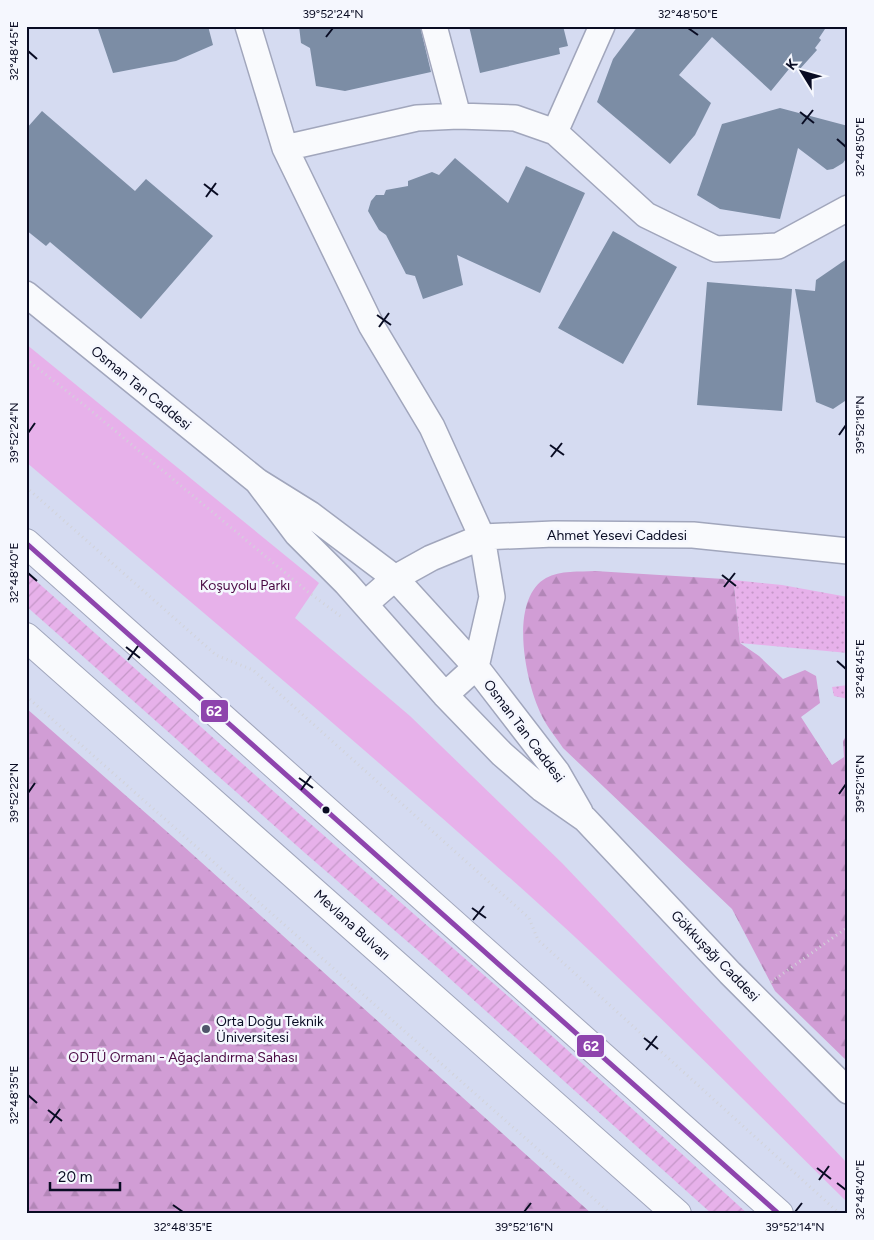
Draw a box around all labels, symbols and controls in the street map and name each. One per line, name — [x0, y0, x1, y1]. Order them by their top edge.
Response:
text: 39°52'24"N — [302, 7, 364, 21]
text: 32°48'50"E — [658, 7, 718, 21]
text: 32°48'45"E — [7, 21, 21, 81]
north arrow — [776, 48, 826, 98]
text: K — [782, 55, 802, 73]
text: 32°48'50"E — [853, 117, 867, 177]
street label: Osman Tan Caddesi — [87, 342, 195, 434]
text: 39°52'18"N — [853, 395, 867, 455]
text: 39°52'24"N — [7, 402, 21, 464]
street label: Ahmet Yesevi Caddesi — [547, 527, 687, 544]
text: 32°48'40"E — [7, 543, 21, 603]
park label: Koşuyolu Parkı — [200, 577, 290, 594]
text: 32°48'45"E — [853, 639, 867, 699]
street label: Osman Tan Caddesi — [480, 676, 568, 786]
line badge: 62 — [200, 699, 229, 723]
text: 62 — [206, 703, 222, 720]
text: 39°52'16"N — [853, 755, 867, 813]
text: 39°52'22"N — [7, 763, 21, 823]
unlabelled marker — [321, 805, 331, 815]
street label: Mevlana Bulvarı — [310, 886, 394, 964]
street label: Gökkuşağı Caddesi — [667, 907, 763, 1005]
place label: Orta Doğu Teknik Üniversitesi — [216, 1013, 324, 1046]
marker: Orta Doğu Teknik Üniversitesi — [200, 1023, 212, 1035]
line badge: 62 — [576, 1034, 605, 1058]
text: 62 — [583, 1038, 599, 1055]
park label: ODTÜ Ormanı - Ağaçlandırma Sahası — [68, 1049, 298, 1066]
text: 32°48'35"E — [7, 1065, 21, 1125]
scale bar — [50, 1160, 120, 1192]
text: 32°48'40"E — [853, 1160, 867, 1220]
text: 20 m — [58, 1168, 92, 1186]
text: 32°48'35"E — [153, 1220, 213, 1234]
text: 39°52'16"N — [495, 1220, 553, 1234]
text: 39°52'14"N — [765, 1220, 825, 1234]

